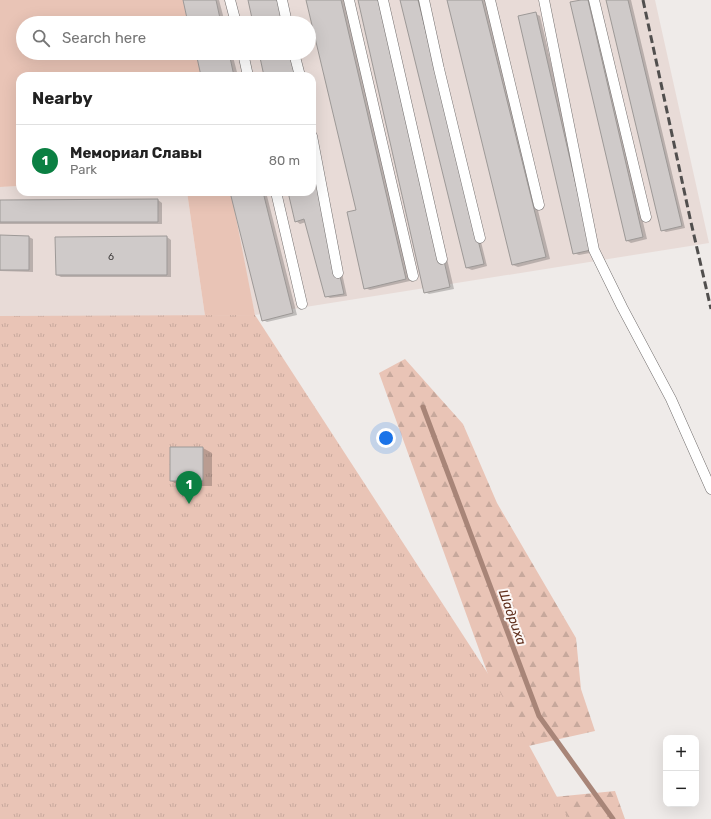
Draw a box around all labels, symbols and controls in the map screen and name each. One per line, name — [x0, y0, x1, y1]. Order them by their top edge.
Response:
search box — [16, 16, 316, 60]
icon: search — [30, 27, 52, 49]
text: Search here — [62, 29, 146, 47]
text: Nearby — [32, 88, 93, 108]
text: Мемориал Славы — [70, 144, 202, 162]
text: 1 — [42, 153, 48, 168]
text: 80 m — [269, 153, 300, 168]
text: Park — [70, 162, 97, 177]
house number: 6 — [108, 251, 114, 263]
your location — [376, 428, 396, 448]
pin: 1 — [176, 471, 202, 504]
water label: Шадриха — [496, 587, 530, 647]
map controls — [663, 735, 699, 807]
button: + — [663, 735, 699, 771]
button: − — [663, 771, 699, 807]

